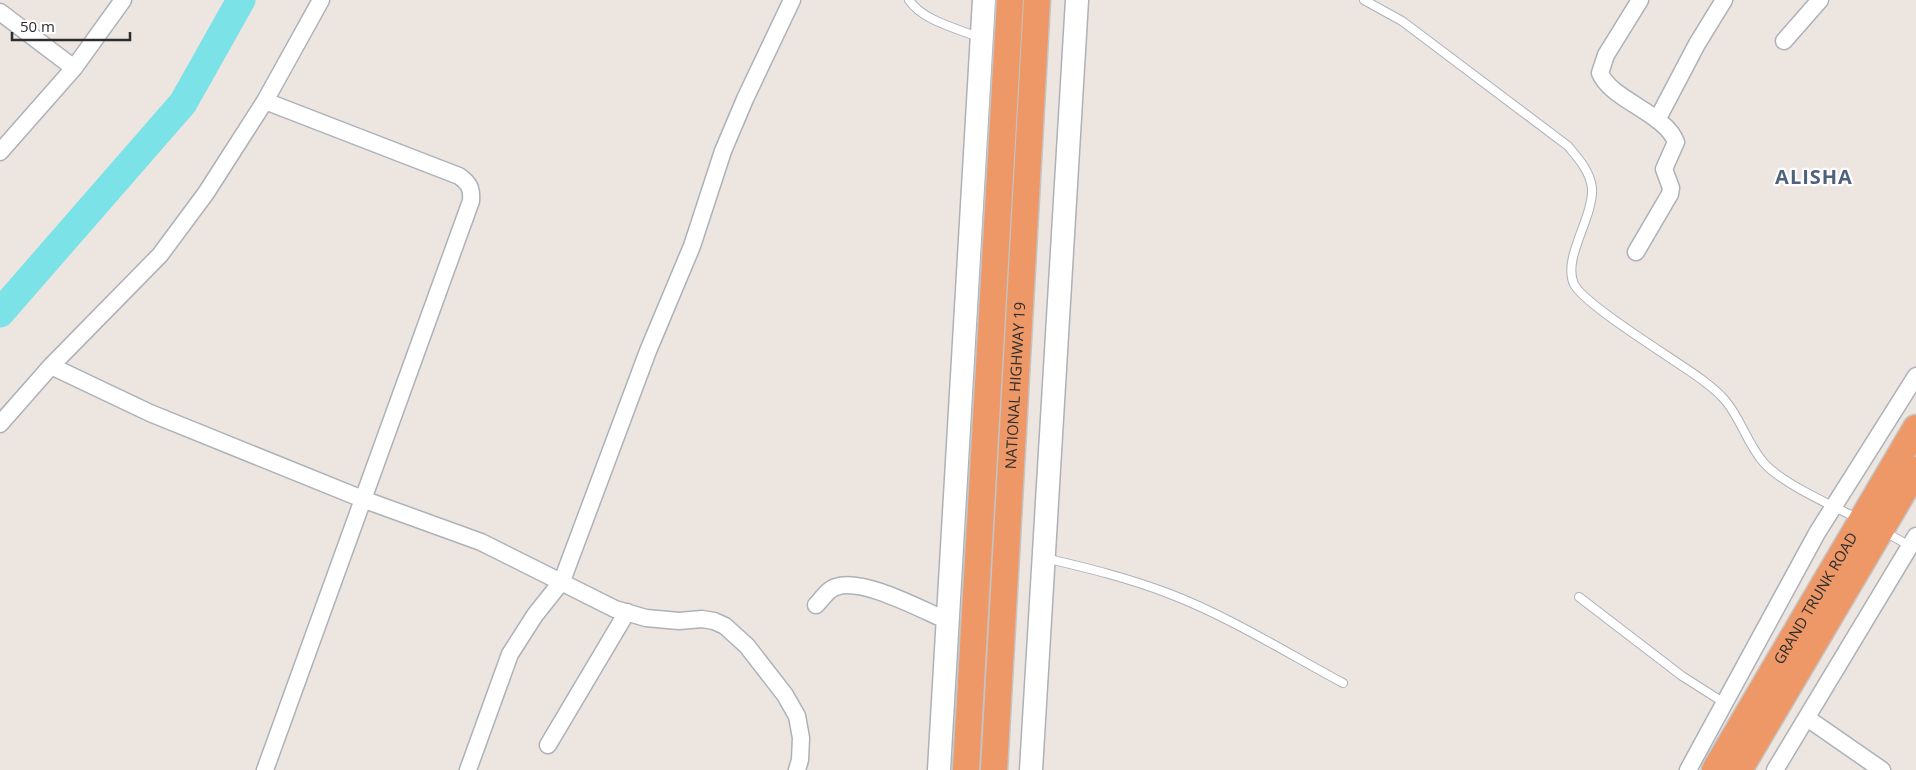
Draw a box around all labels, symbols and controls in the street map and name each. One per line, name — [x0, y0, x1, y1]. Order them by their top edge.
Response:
scale bar — [12, 10, 130, 42]
text: 50 m — [20, 16, 55, 36]
district label: ALISHA — [1775, 163, 1853, 190]
street label: NATIONAL HIGHWAY 19 — [1000, 301, 1029, 470]
street label: GRAND TRUNK ROAD — [1768, 528, 1862, 668]

